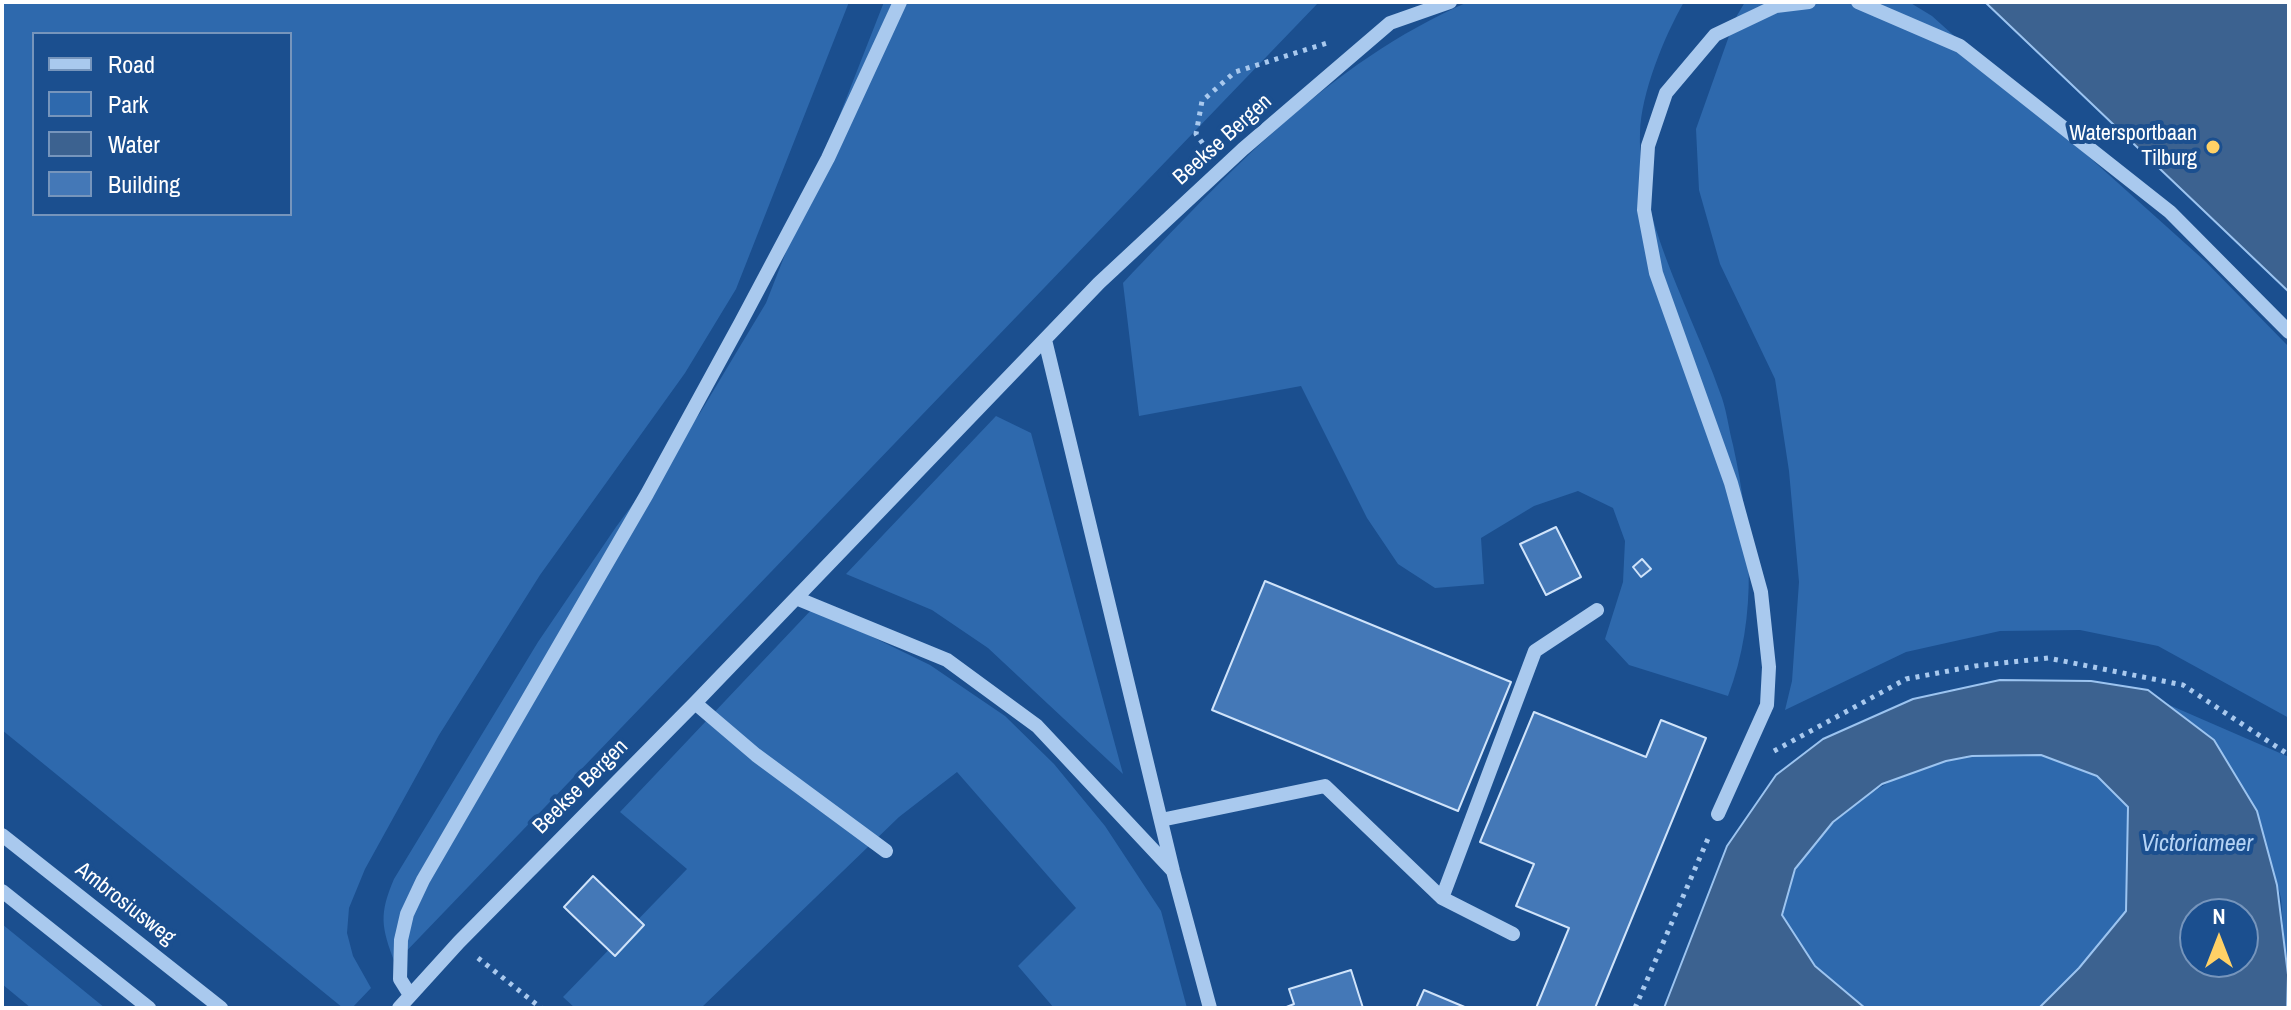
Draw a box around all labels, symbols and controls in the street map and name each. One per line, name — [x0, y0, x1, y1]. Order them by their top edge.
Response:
legend — [32, 32, 292, 216]
text: Road — [108, 48, 155, 80]
text: Park — [108, 88, 148, 120]
street label: Beekse Bergen — [1168, 89, 1278, 191]
place label: Watersportbaan Tilburg — [2069, 121, 2197, 172]
text: Water — [108, 128, 160, 160]
marker: Watersportbaan Tilburg — [2204, 138, 2222, 156]
text: Building — [108, 168, 180, 200]
street label: Beekse Bergen — [528, 734, 634, 840]
water label: Victoriameer — [2141, 831, 2253, 859]
street label: Ambrosiusweg — [70, 857, 180, 951]
north arrow — [2179, 898, 2259, 978]
text: N — [2212, 901, 2226, 931]

